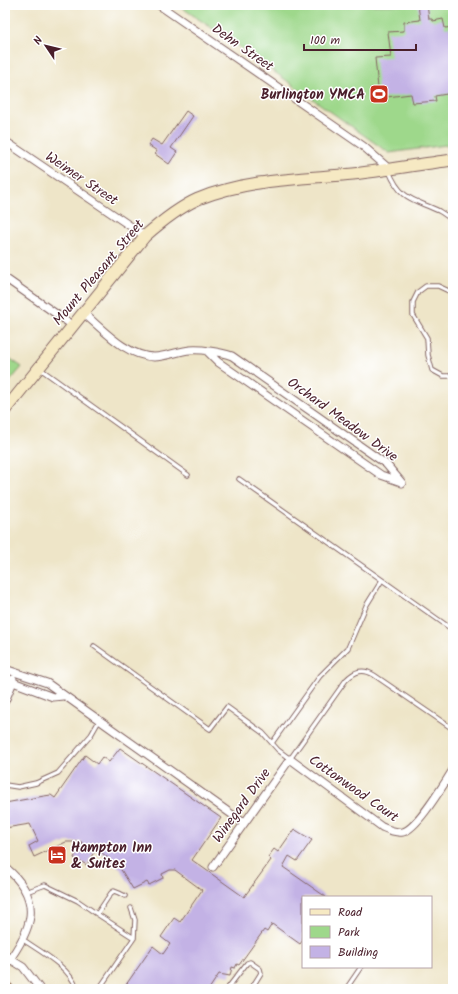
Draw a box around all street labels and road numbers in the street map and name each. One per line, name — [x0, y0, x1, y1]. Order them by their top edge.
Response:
street label: Dehn Street — [207, 18, 278, 78]
street label: Weimer Street — [41, 146, 123, 212]
street label: Mount Pleasant Street — [48, 214, 150, 331]
street label: Orchard Meadow Drive — [282, 372, 403, 468]
street label: Cottonwood Court — [304, 750, 403, 828]
street label: Winegard Drive — [207, 763, 277, 848]

